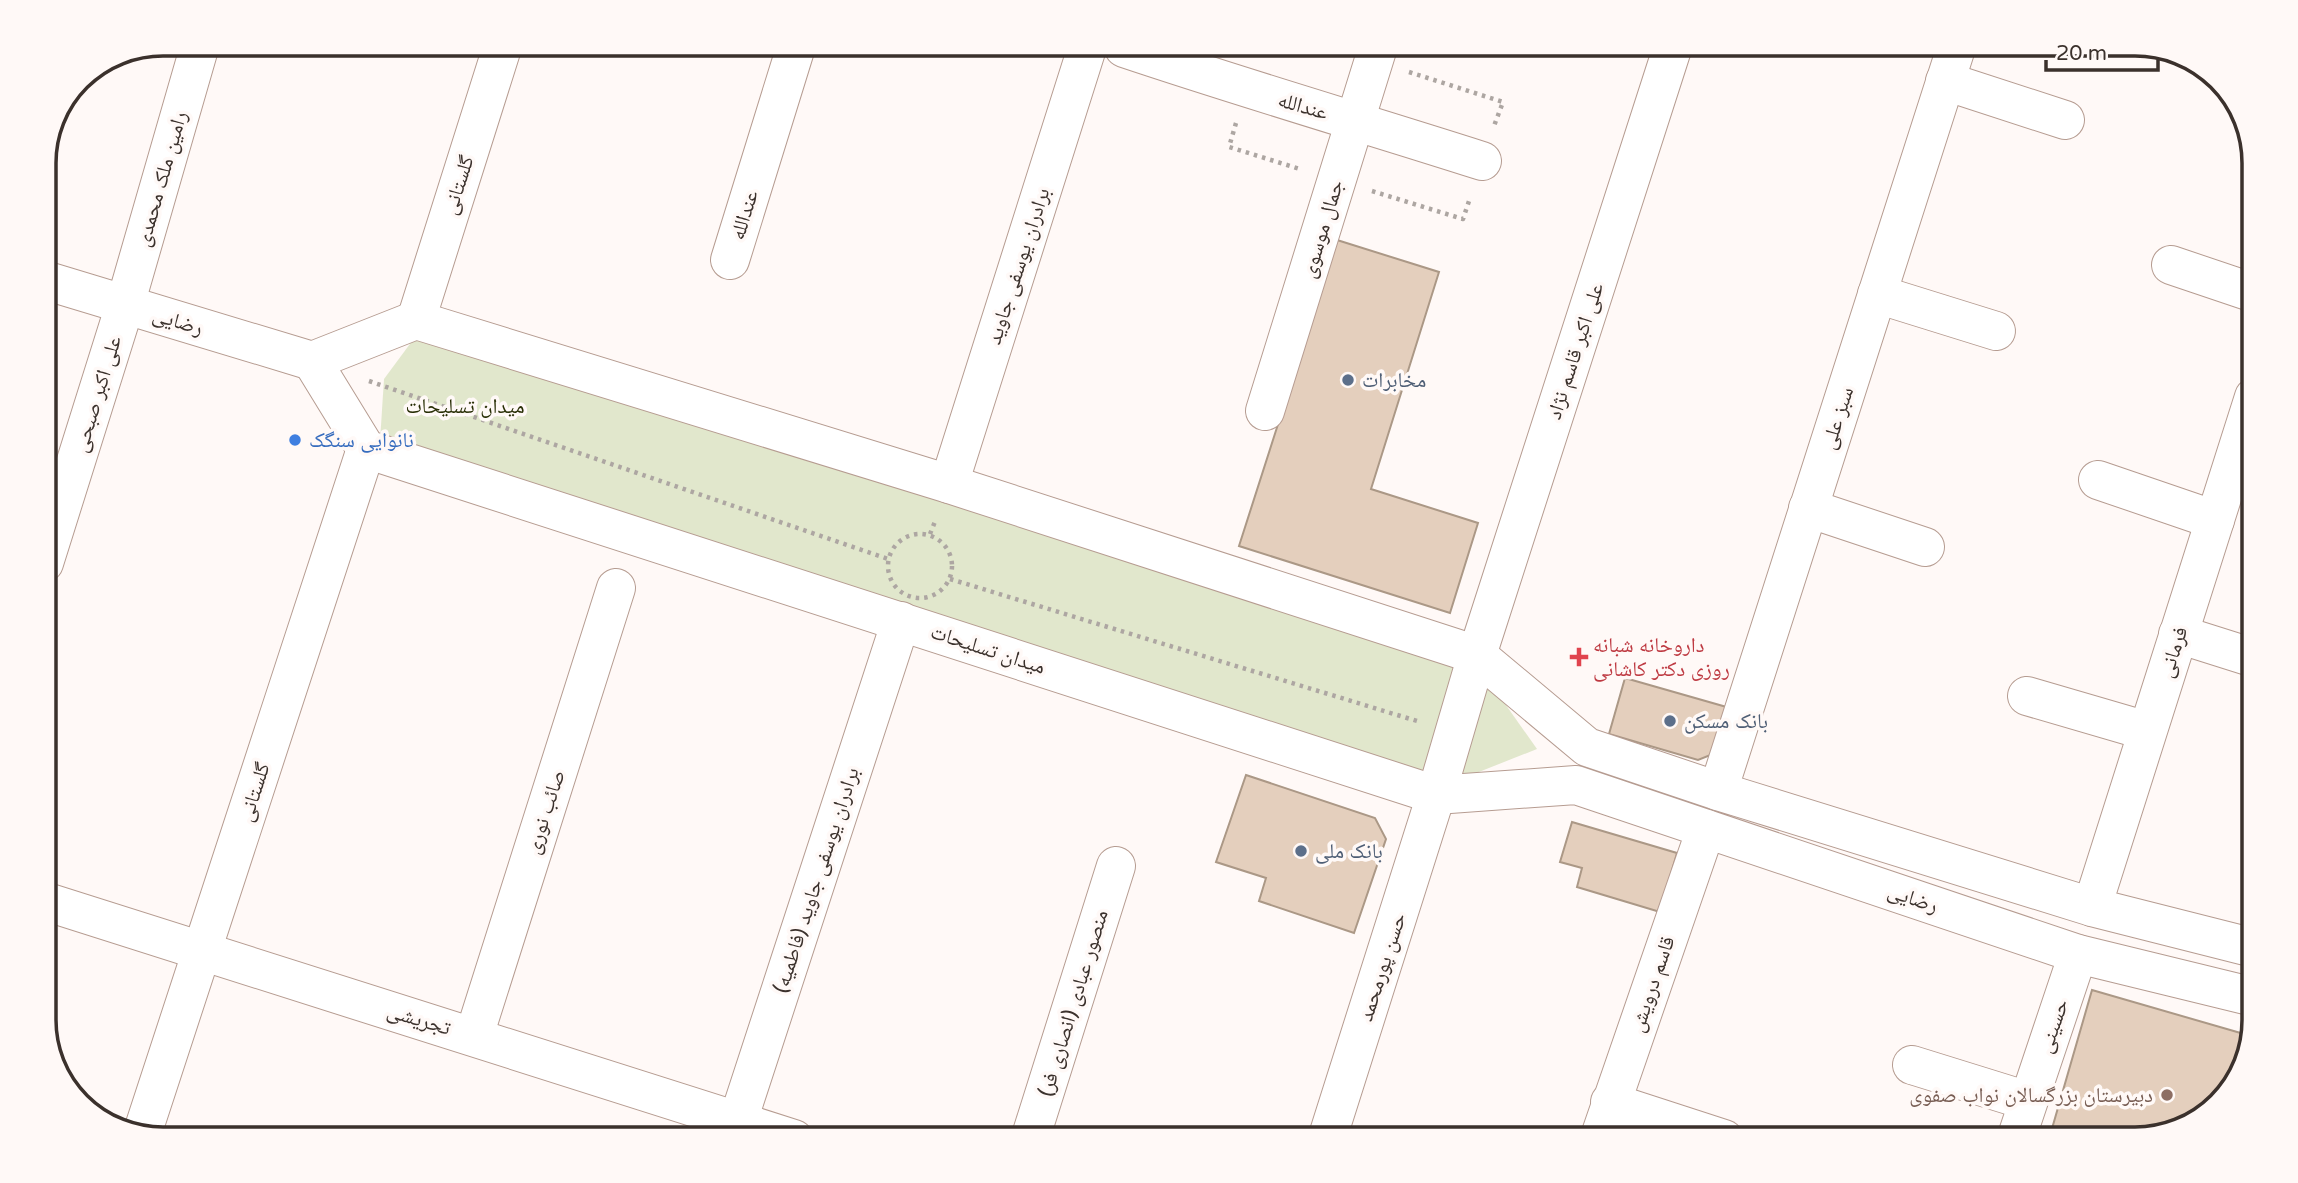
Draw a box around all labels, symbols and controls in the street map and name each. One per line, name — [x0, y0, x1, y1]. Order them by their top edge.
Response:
scale bar — [2046, 28, 2158, 72]
text: 20 m — [2056, 41, 2107, 66]
street label: عندالله — [1275, 87, 1331, 126]
street label: رامین ملک محمدی — [130, 109, 193, 250]
street label: گلستانی — [437, 152, 480, 218]
street label: جمال موسوی — [1296, 177, 1349, 281]
street label: برادران یوسفی جاوید — [981, 185, 1056, 348]
street label: عندالله — [725, 187, 764, 243]
street label: علی اکبر قاسم نژاد — [1542, 279, 1610, 423]
street label: رضایی — [150, 302, 206, 341]
street label: علی اکبر صبحی — [68, 333, 127, 455]
place label: مخابرات — [1362, 368, 1426, 393]
marker: مخابرات — [1340, 372, 1356, 388]
street label: سبز علی — [1816, 384, 1859, 452]
park label: میدان تسلیحات — [405, 394, 525, 419]
place label: نانوایی سنگک — [309, 428, 414, 453]
marker: نانوایی سنگک — [287, 432, 303, 448]
street label: میدان تسلیحات — [927, 619, 1048, 680]
street label: فرمانی — [2153, 623, 2193, 681]
place label: داروخانه شبانه روزی دکتر کاشانی — [1593, 633, 1730, 682]
marker: داروخانه شبانه روزی دکتر کاشانی — [1571, 649, 1587, 665]
place label: بانک مسکن — [1684, 709, 1768, 734]
marker: بانک مسکن — [1662, 713, 1678, 729]
street label: گلستانی — [233, 759, 276, 825]
street label: برادران یوسفی جاوید (فاطمیه) — [768, 764, 865, 996]
street label: صائب نوری — [520, 767, 571, 857]
place label: بانک ملی — [1315, 839, 1383, 864]
marker: بانک ملی — [1293, 843, 1309, 859]
street label: رضایی — [1884, 878, 1941, 919]
street label: منصور عبادی (انصاری فر) — [1033, 907, 1114, 1100]
street label: حسن پورمحمد — [1353, 910, 1412, 1024]
street label: قاسم درویش — [1624, 933, 1681, 1036]
street label: حسینی — [2033, 996, 2074, 1056]
street label: تجریشی — [384, 998, 454, 1041]
place label: دبیرستان بزرگسالان نواب صفوی — [1909, 1083, 2153, 1108]
marker: دبیرستان بزرگسالان نواب صفوی — [2159, 1087, 2175, 1103]

